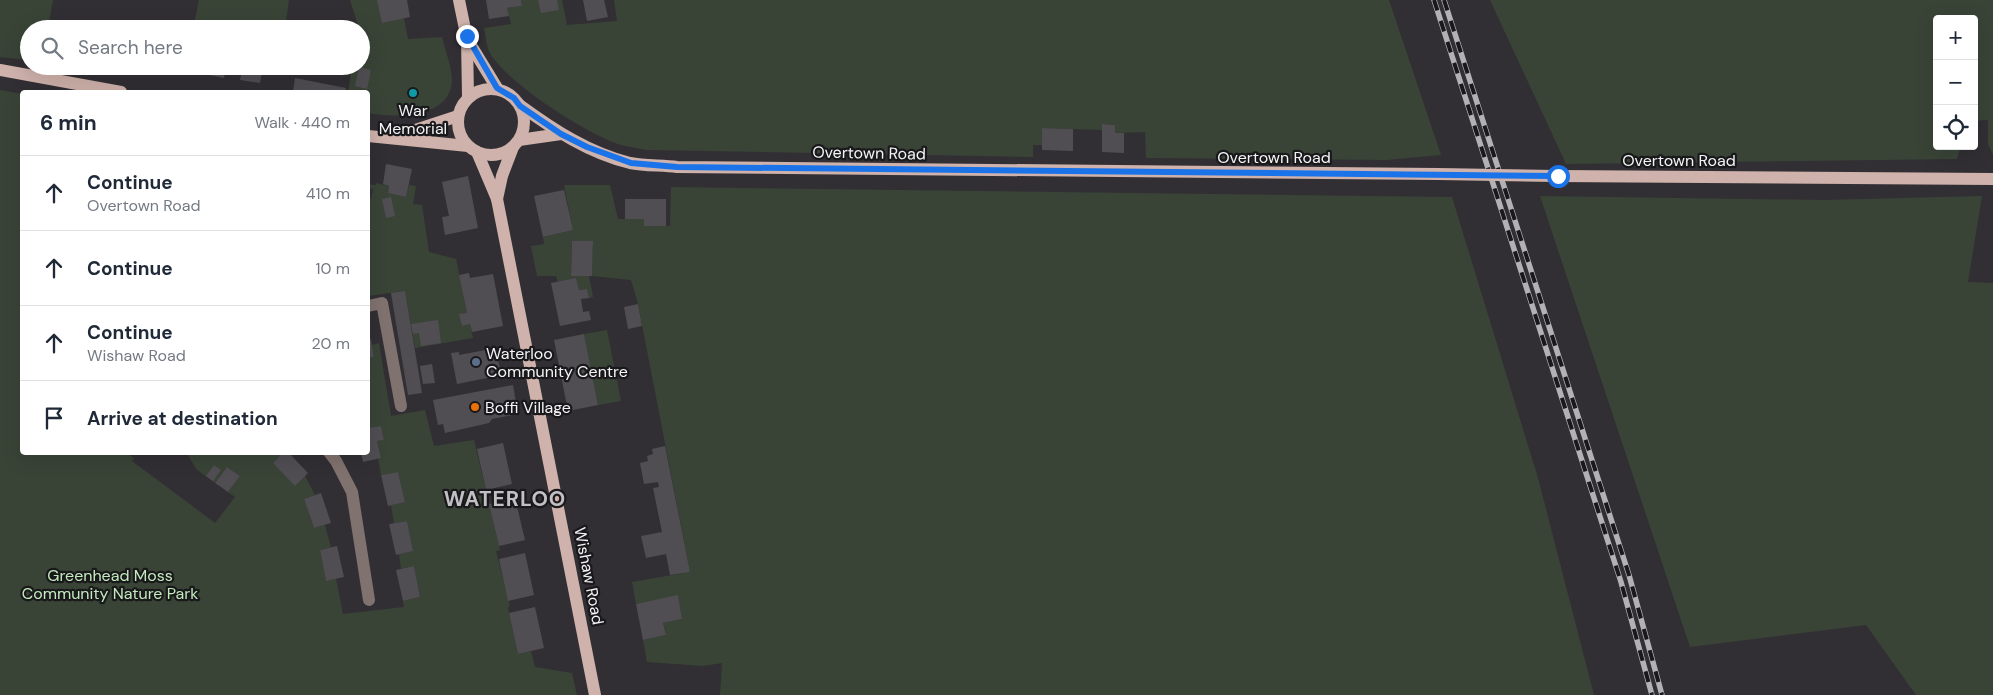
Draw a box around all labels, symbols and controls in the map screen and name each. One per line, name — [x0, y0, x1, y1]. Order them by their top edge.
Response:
map controls — [1933, 15, 1978, 150]
button: + — [1933, 15, 1978, 60]
search box — [20, 20, 370, 75]
route end — [456, 25, 479, 48]
icon: search — [38, 34, 66, 62]
text: Search here — [78, 35, 183, 60]
button: − — [1933, 60, 1978, 105]
marker: War Memorial — [407, 87, 419, 99]
place label: War Memorial — [379, 100, 447, 139]
button: locate — [1933, 105, 1978, 150]
text: 6 min — [40, 109, 97, 137]
text: Walk · 440 m — [254, 112, 350, 133]
street label: Overtown Road — [812, 142, 926, 164]
street label: Overtown Road — [1217, 147, 1331, 168]
street label: Overtown Road — [1622, 150, 1736, 171]
route start — [1547, 165, 1570, 188]
text: Continue — [87, 170, 173, 195]
icon: ahead — [40, 179, 68, 207]
text: 410 m — [306, 183, 350, 204]
text: Overtown Road — [87, 195, 201, 216]
icon: ahead — [40, 254, 68, 282]
text: Continue — [87, 256, 173, 281]
text: 10 m — [316, 258, 350, 279]
text: Continue — [87, 320, 173, 345]
icon: ahead — [40, 329, 68, 357]
text: 20 m — [311, 333, 350, 354]
place label: Waterloo Community Centre — [486, 343, 628, 382]
text: Wishaw Road — [87, 345, 186, 366]
marker: Waterloo Community Centre — [470, 356, 482, 368]
place label: Boffi Village — [485, 397, 571, 418]
marker: Boffi Village — [469, 401, 481, 413]
icon: arrive — [40, 404, 68, 432]
text: Arrive at destination — [87, 406, 278, 431]
district label: WATERLOO — [444, 485, 566, 513]
street label: Wishaw Road — [569, 525, 609, 627]
park label: Greenhead Moss Community Nature Park — [22, 565, 198, 604]

